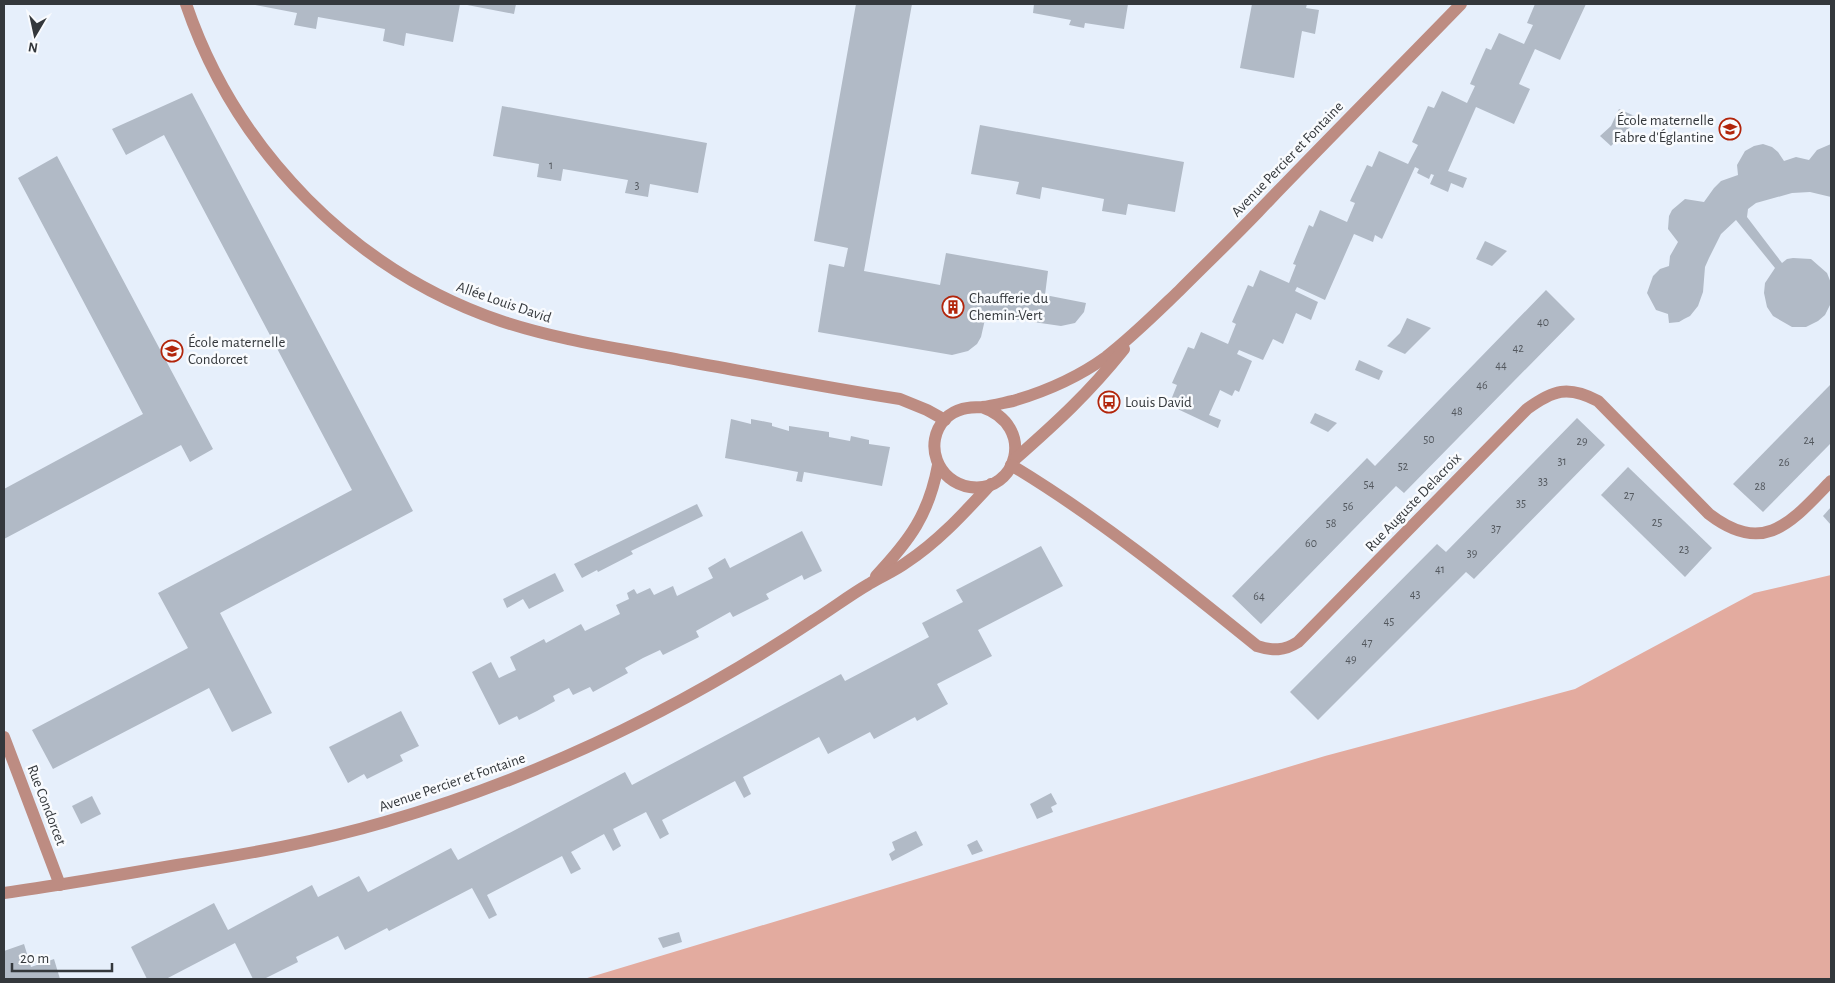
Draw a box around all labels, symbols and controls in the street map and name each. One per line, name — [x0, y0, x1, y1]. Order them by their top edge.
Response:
north arrow — [10, 10, 60, 60]
text: N — [27, 39, 39, 55]
street label: Avenue Percier et Fontaine — [1229, 99, 1346, 220]
place label: École maternelle Fabre d'Églantine — [1614, 111, 1714, 145]
school or university icon: École maternelle Fabre d'Églantine — [1718, 117, 1742, 141]
house number: 1 — [549, 159, 553, 171]
house number: 3 — [635, 179, 640, 191]
street label: Allée Louis David — [454, 279, 553, 326]
place label: Chaufferie du Chemin-Vert — [969, 291, 1048, 323]
building icon: Chaufferie du Chemin-Vert — [941, 295, 965, 319]
house number: 40 — [1537, 316, 1549, 328]
place label: École maternelle Condorcet — [188, 333, 285, 367]
school or university icon: École maternelle Condorcet — [160, 339, 184, 363]
house number: 42 — [1512, 342, 1524, 354]
house number: 44 — [1495, 359, 1507, 371]
house number: 46 — [1476, 379, 1488, 391]
bus stop icon: Louis David — [1097, 390, 1121, 414]
place label: Louis David — [1125, 395, 1192, 410]
house number: 48 — [1451, 405, 1463, 417]
house number: 50 — [1423, 433, 1435, 445]
house number: 24 — [1803, 434, 1815, 446]
house number: 29 — [1576, 435, 1588, 447]
street label: Rue Auguste Delacroix — [1363, 450, 1464, 555]
house number: 31 — [1557, 455, 1567, 467]
house number: 26 — [1778, 456, 1790, 468]
house number: 52 — [1398, 460, 1409, 472]
house number: 33 — [1538, 475, 1548, 487]
house number: 54 — [1364, 478, 1375, 490]
house number: 28 — [1754, 480, 1766, 492]
house number: 27 — [1624, 489, 1634, 501]
house number: 35 — [1516, 497, 1526, 509]
house number: 56 — [1343, 500, 1354, 512]
house number: 25 — [1652, 516, 1662, 528]
house number: 58 — [1326, 517, 1337, 529]
house number: 37 — [1491, 522, 1501, 534]
house number: 60 — [1305, 537, 1317, 549]
house number: 23 — [1679, 543, 1689, 555]
house number: 39 — [1467, 547, 1478, 559]
house number: 41 — [1435, 563, 1445, 575]
house number: 43 — [1410, 588, 1420, 600]
house number: 64 — [1253, 590, 1265, 602]
house number: 45 — [1384, 615, 1394, 627]
house number: 47 — [1362, 636, 1372, 648]
house number: 49 — [1345, 653, 1357, 665]
street label: Avenue Percier et Fontaine — [377, 750, 527, 815]
street label: Rue Condorcet — [24, 763, 69, 848]
scale bar — [12, 940, 112, 972]
text: 20 m — [20, 951, 49, 966]

